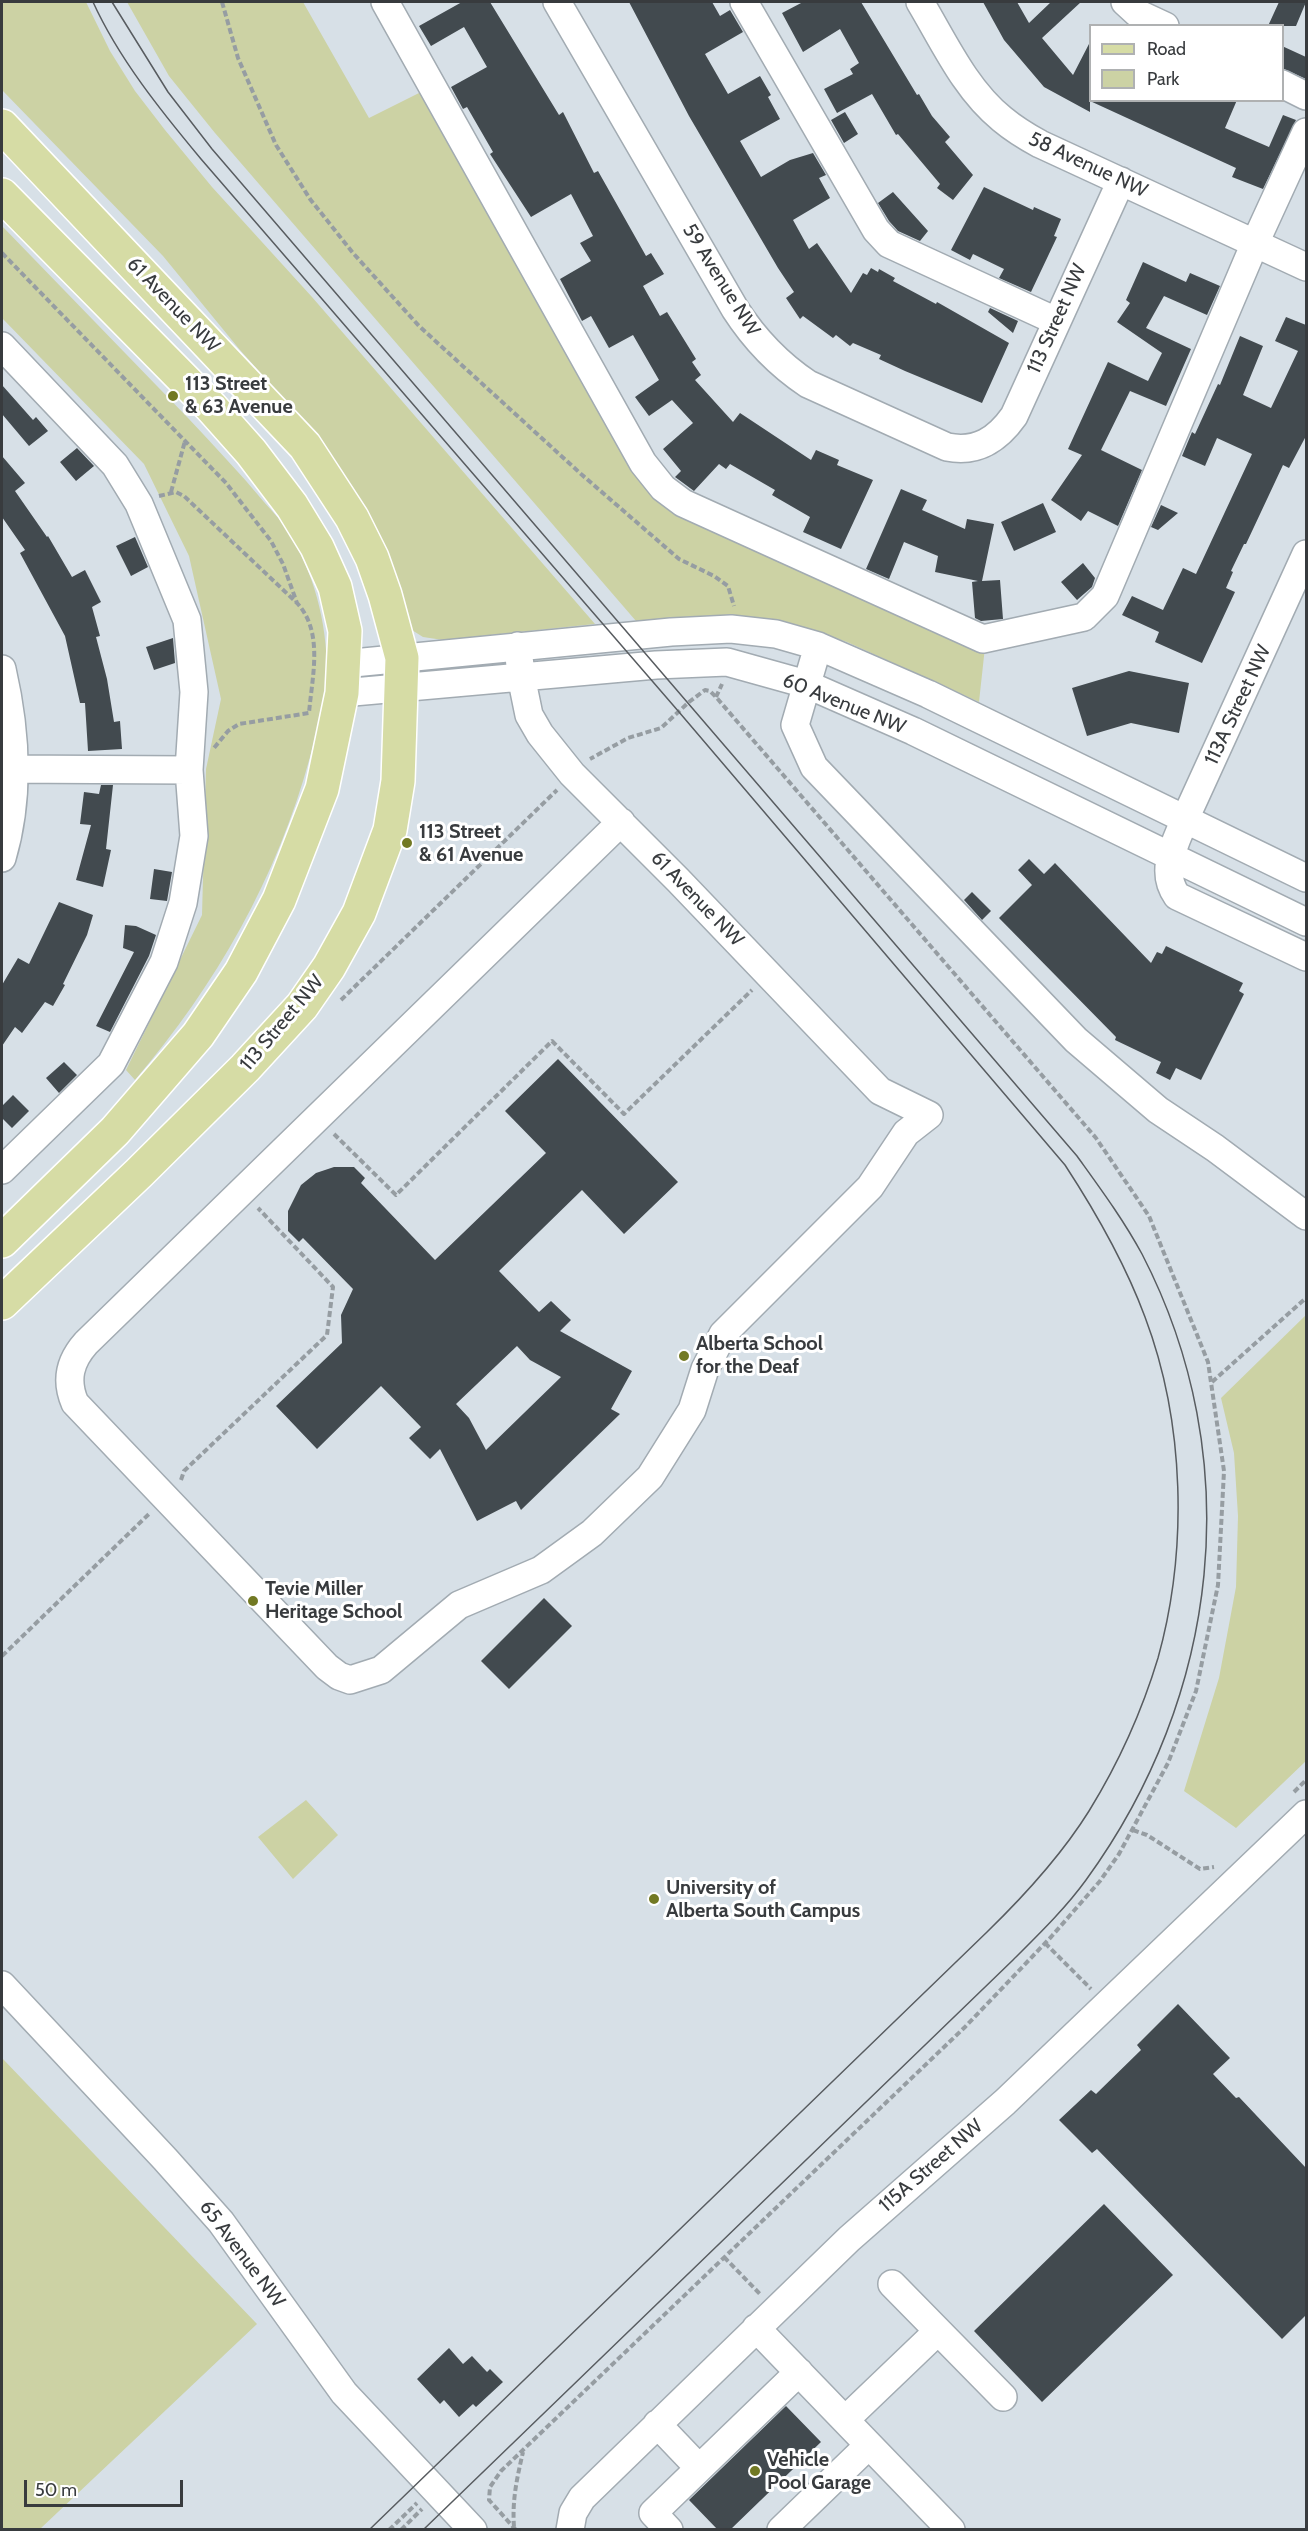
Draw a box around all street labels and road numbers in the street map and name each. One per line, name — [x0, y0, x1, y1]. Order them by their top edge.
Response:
street label: 58 Avenue NW — [1025, 127, 1151, 203]
street label: 59 Avenue NW — [677, 220, 765, 340]
street label: 61 Avenue NW — [122, 252, 224, 358]
street label: 113 Street NW — [1022, 261, 1092, 377]
street label: 113A Street NW — [1200, 641, 1276, 769]
street label: 60 Avenue NW — [779, 668, 909, 740]
street label: 61 Avenue NW — [646, 846, 748, 952]
street label: 113 Street NW — [235, 970, 329, 1076]
street label: 115A Street NW — [874, 2114, 988, 2218]
street label: 65 Avenue NW — [194, 2196, 290, 2312]

